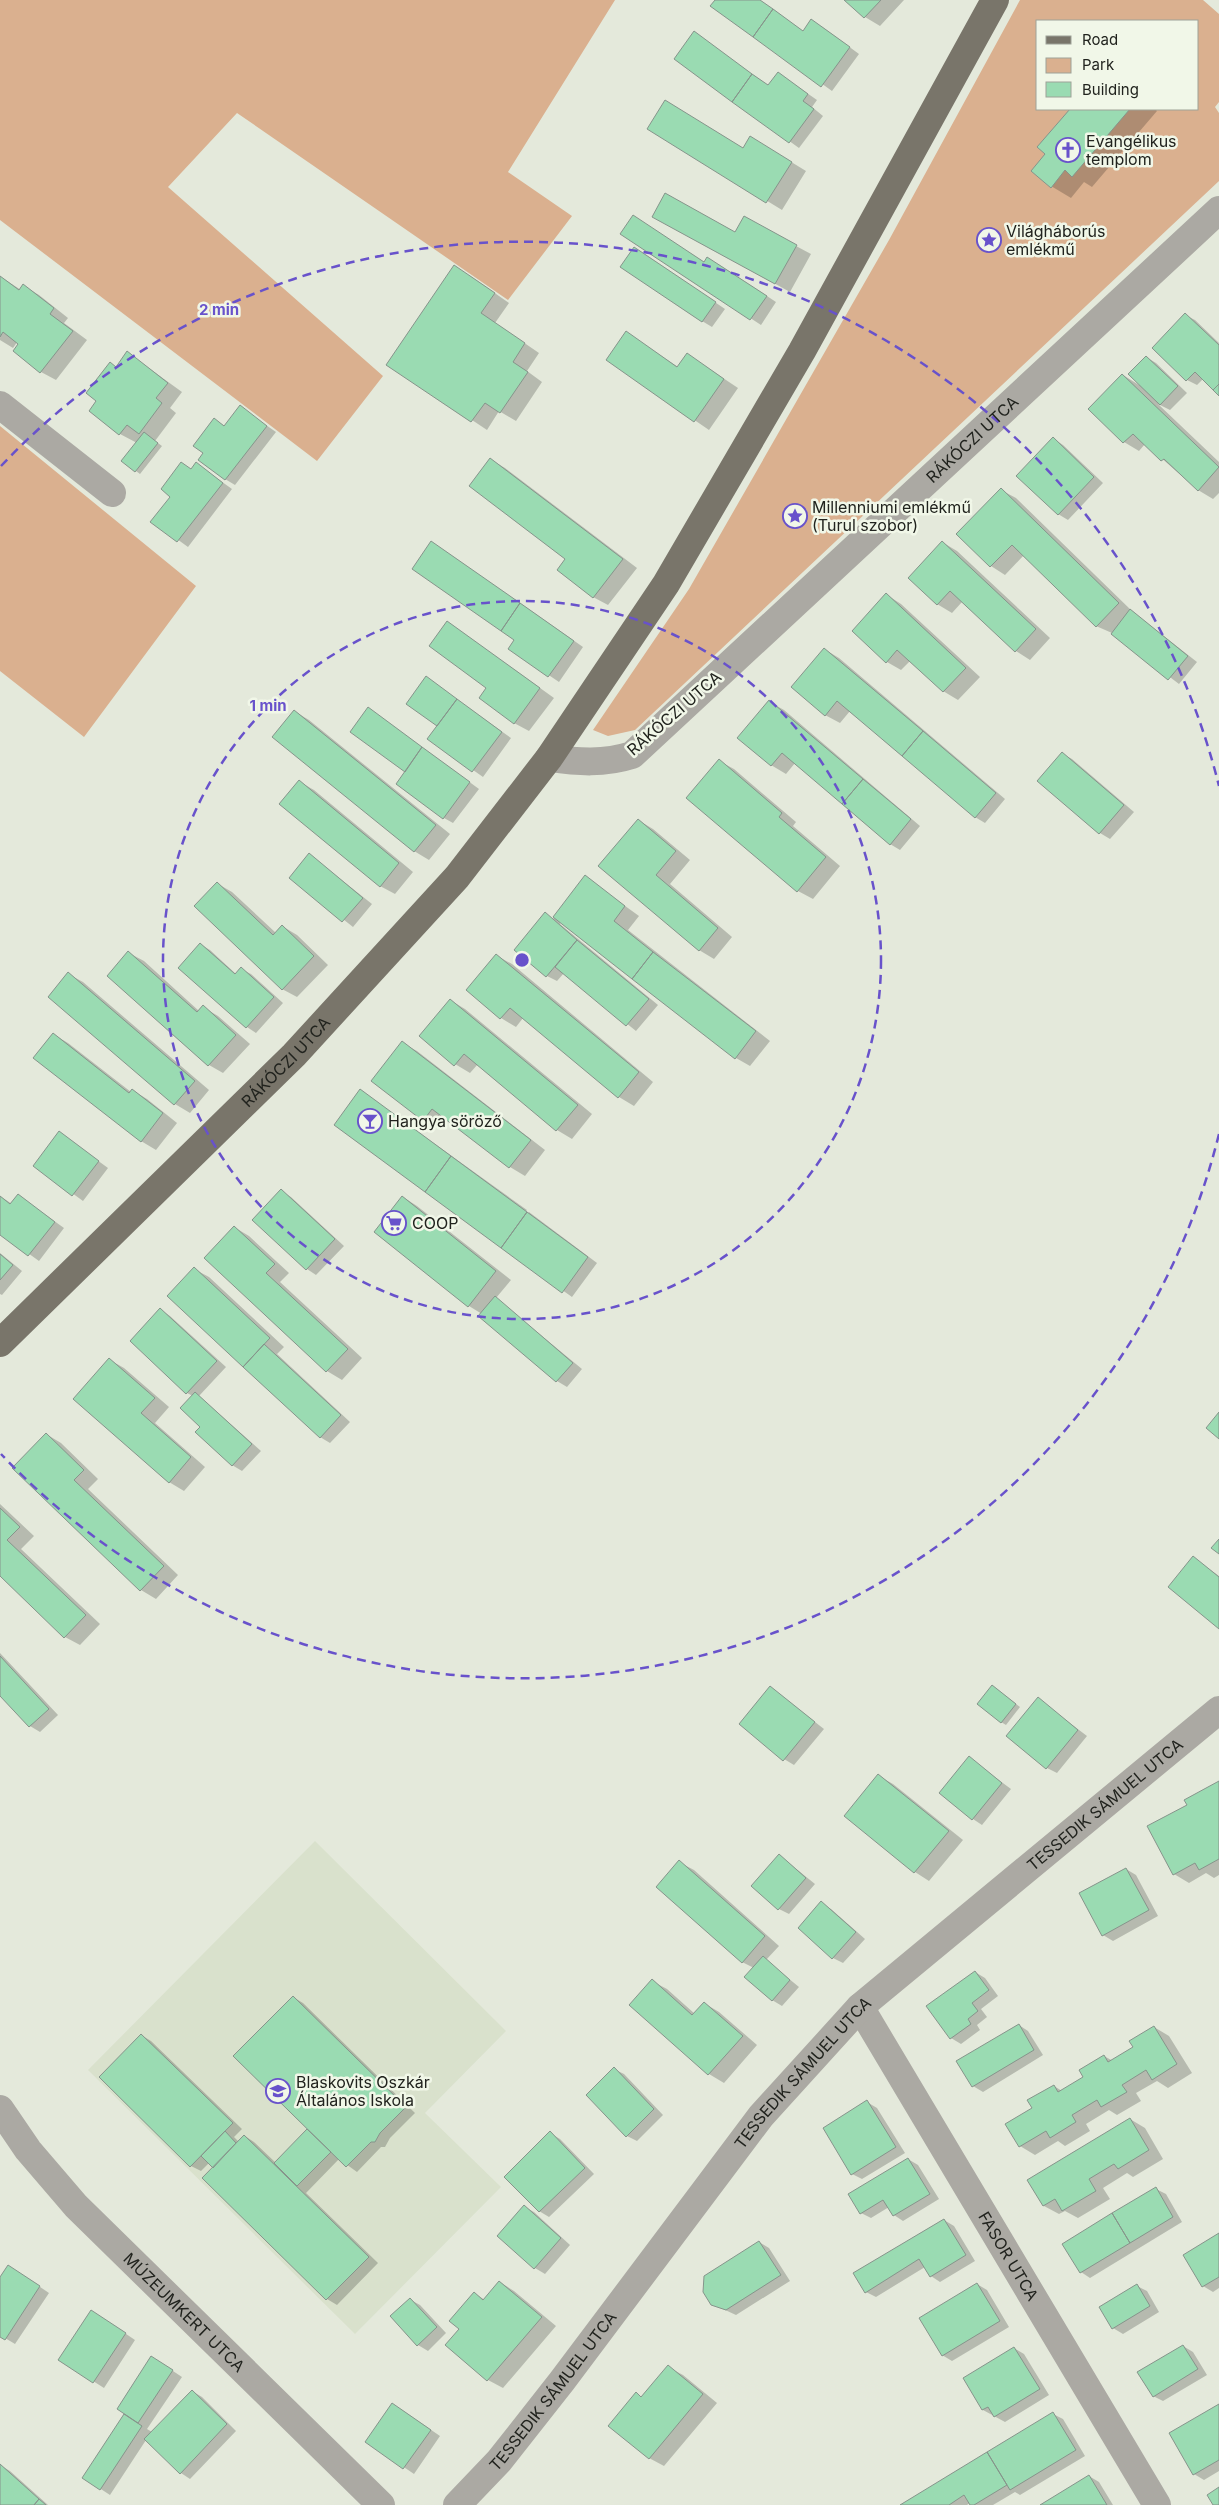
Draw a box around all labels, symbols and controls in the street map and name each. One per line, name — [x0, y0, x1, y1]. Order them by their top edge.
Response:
legend — [1036, 20, 1199, 110]
text: Road — [1082, 30, 1118, 49]
text: Park — [1082, 55, 1115, 74]
text: Building — [1082, 80, 1139, 99]
place label: Evangélikus templom — [1086, 131, 1177, 169]
church icon: Evangélikus templom — [1055, 137, 1081, 163]
place label: Világháborús emlékmű — [1006, 221, 1105, 259]
place icon: Világháborús emlékmű — [976, 227, 1002, 253]
text: 2 min — [199, 300, 239, 319]
street label: RÁKÓCZI UTCA — [922, 392, 1022, 487]
place label: Millenniumi emlékmű (Turul szobor) — [812, 497, 971, 535]
place icon: Millenniumi emlékmű (Turul szobor) — [782, 503, 808, 529]
street label: RÁKÓCZI UTCA — [623, 667, 725, 759]
text: 1 min — [249, 696, 287, 715]
centre of rings — [513, 951, 531, 969]
street label: RÁKÓCZI UTCA — [237, 1012, 334, 1111]
bar icon: Hangya söröző — [357, 1108, 383, 1134]
place label: Hangya söröző — [388, 1111, 502, 1131]
supermarket icon: COOP — [381, 1210, 407, 1236]
place label: COOP — [412, 1213, 458, 1233]
street label: TESSEDIK SÁMUEL UTCA — [1023, 1734, 1187, 1875]
street label: TESSEDIK SÁMUEL UTCA — [730, 1992, 875, 2153]
place label: Blaskovits Oszkár Általános Iskola — [296, 2072, 430, 2110]
school or university icon: Blaskovits Oszkár Általános Iskola — [265, 2078, 291, 2104]
street label: FASOR UTCA — [974, 2208, 1043, 2304]
street label: MÚZEUMKERT UTCA — [119, 2248, 249, 2376]
street label: TESSEDIK SÁMUEL UTCA — [485, 2307, 621, 2475]

